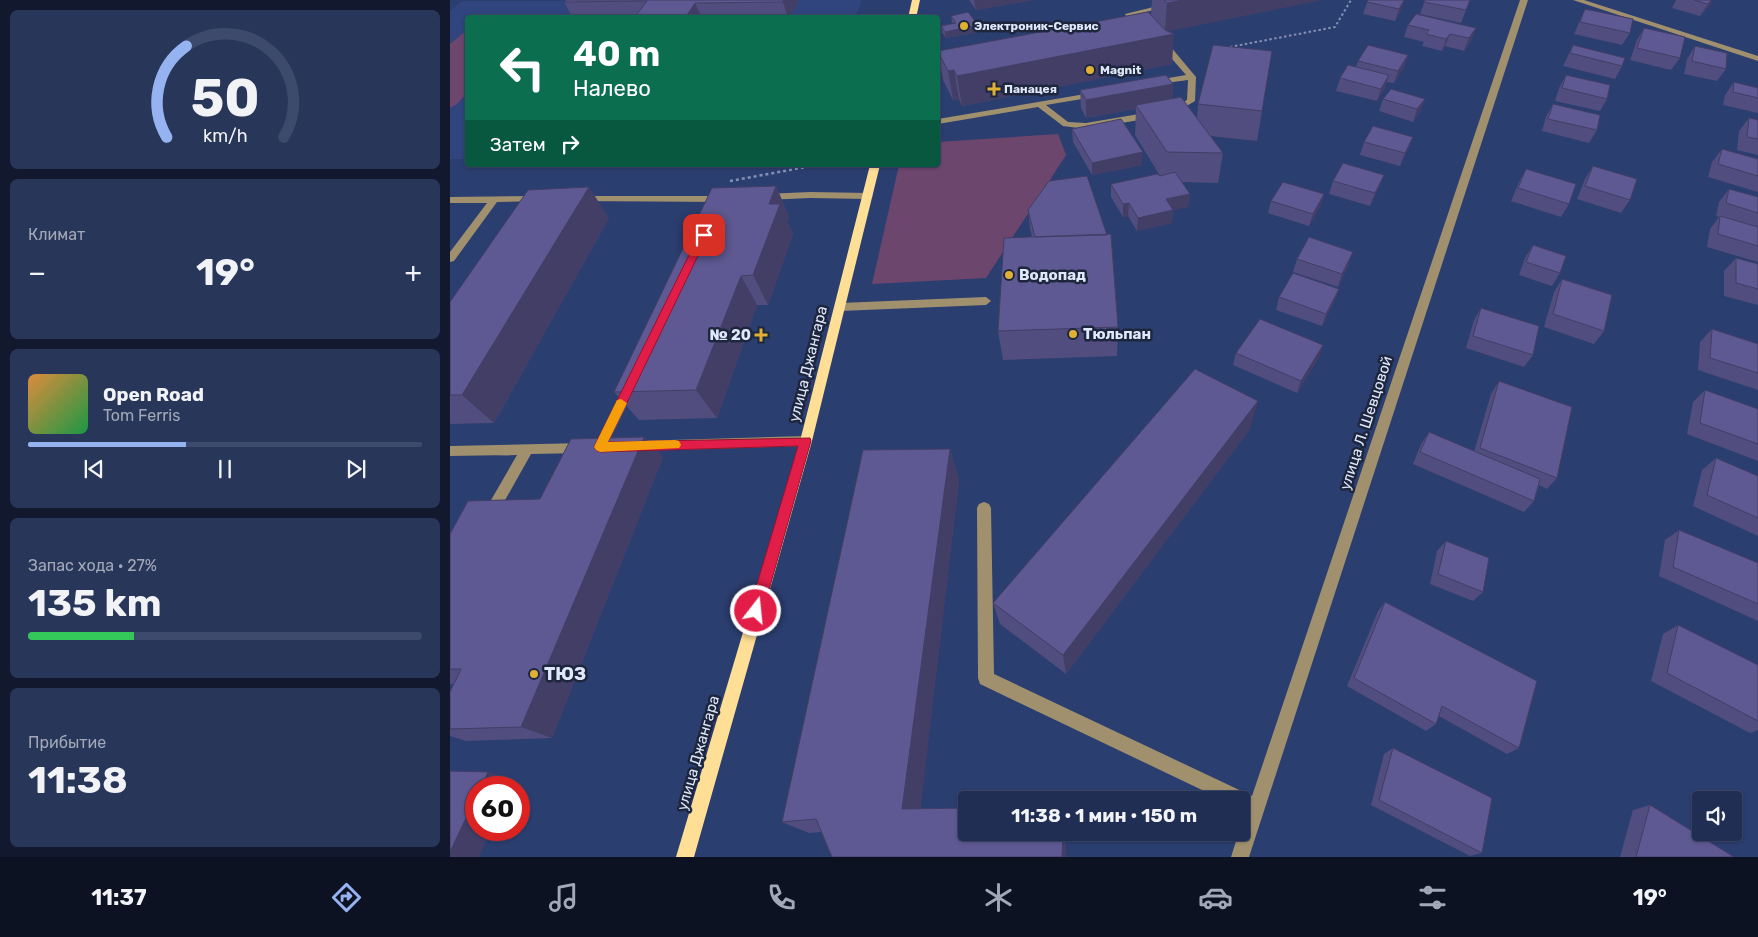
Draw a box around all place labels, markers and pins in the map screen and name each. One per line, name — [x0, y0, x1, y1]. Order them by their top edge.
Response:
place label: Электроник-Сервис — [974, 19, 1099, 33]
marker: Электроник-Сервис — [958, 20, 970, 32]
place label: Magnit — [1100, 63, 1142, 77]
marker: Magnit — [1084, 64, 1096, 76]
place label: Панацея — [1004, 82, 1057, 96]
marker: Панацея — [988, 83, 1000, 95]
pin — [683, 214, 725, 256]
place label: Водопад — [1019, 266, 1086, 284]
marker: Водопад — [1003, 269, 1015, 281]
place label: Тюльпан — [1083, 325, 1151, 343]
place label: № 20 — [710, 326, 751, 344]
marker: Тюльпан — [1067, 328, 1079, 340]
marker: № 20 — [755, 329, 767, 341]
place label: ТЮЗ — [544, 663, 586, 685]
marker: ТЮЗ — [528, 668, 540, 680]

